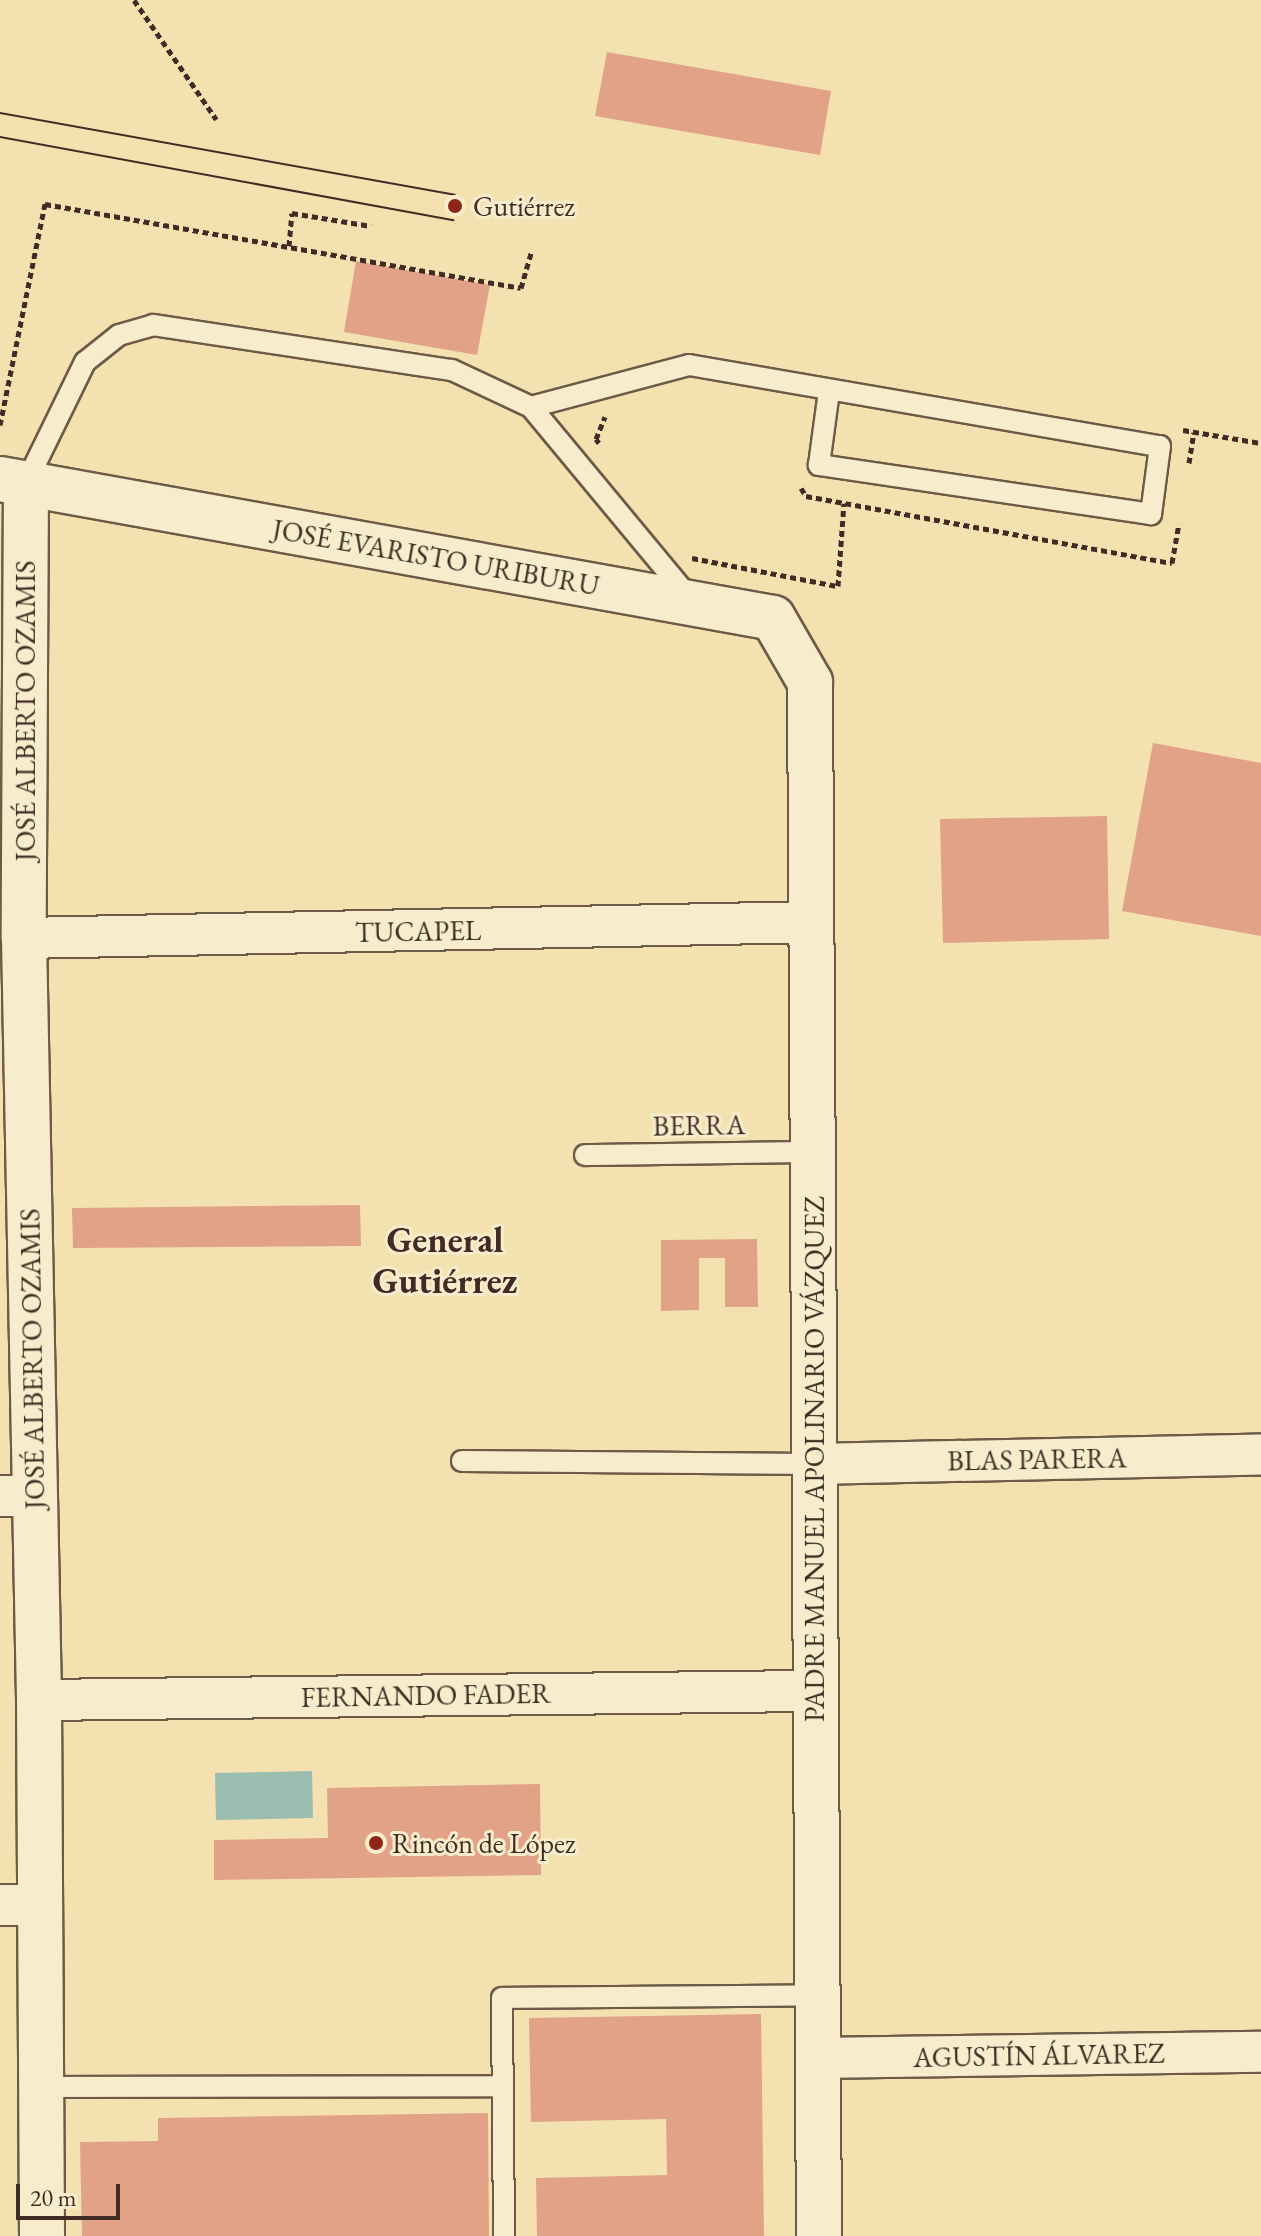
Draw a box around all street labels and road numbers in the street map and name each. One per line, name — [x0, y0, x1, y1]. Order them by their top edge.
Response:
street label: JOSÉ EVARISTO URIBURU — [270, 512, 602, 602]
street label: JOSÉ ALBERTO OZAMIS — [8, 561, 42, 861]
street label: TUCAPEL — [355, 913, 481, 949]
street label: BERRA — [652, 1107, 746, 1143]
street label: PADRE MANUEL APOLINARIO VÁZQUEZ — [797, 1196, 831, 1722]
street label: JOSÉ ALBERTO OZAMIS — [13, 1208, 51, 1510]
street label: BLAS PARERA — [947, 1441, 1127, 1477]
street label: FERNANDO FADER — [301, 1676, 551, 1714]
street label: AGUSTÍN ÁLVAREZ — [913, 2036, 1165, 2074]

